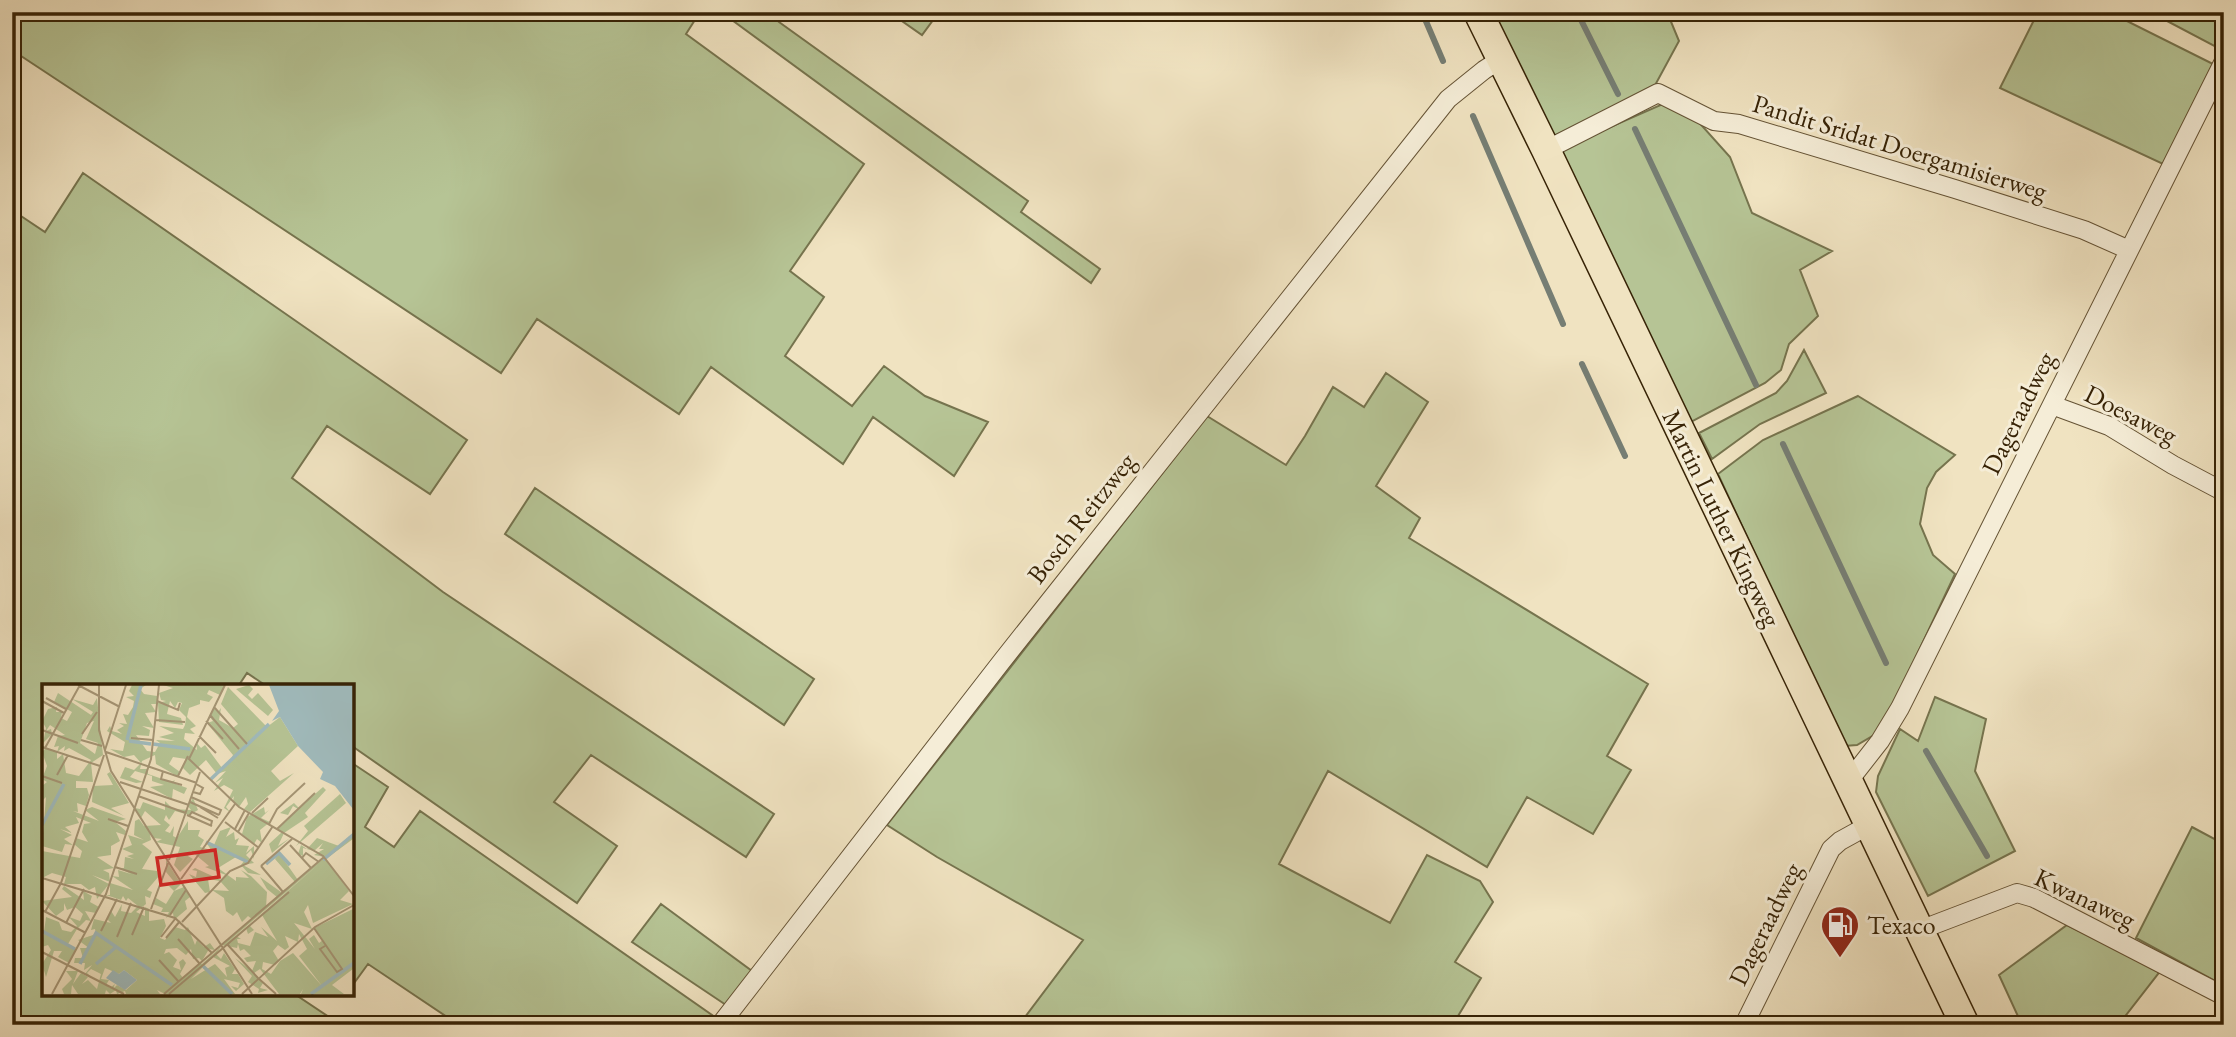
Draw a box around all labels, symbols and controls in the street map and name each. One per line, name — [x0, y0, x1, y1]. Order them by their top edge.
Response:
street label: Pandit Sridat Doergamisierweg — [1749, 86, 2052, 208]
street label: Dageraadweg — [1974, 345, 2063, 480]
street label: Doesaweg — [2079, 376, 2184, 452]
street label: Martin Luther Kingweg — [1655, 404, 1790, 633]
street label: Bosch Reitzweg — [1019, 445, 1143, 590]
inset map — [42, 684, 354, 995]
street label: Dageraadweg — [1721, 856, 1810, 991]
street label: Kwanaweg — [2029, 860, 2142, 936]
fuel station icon: Texaco — [1819, 904, 1861, 959]
place label: Texaco — [1867, 908, 1936, 942]

